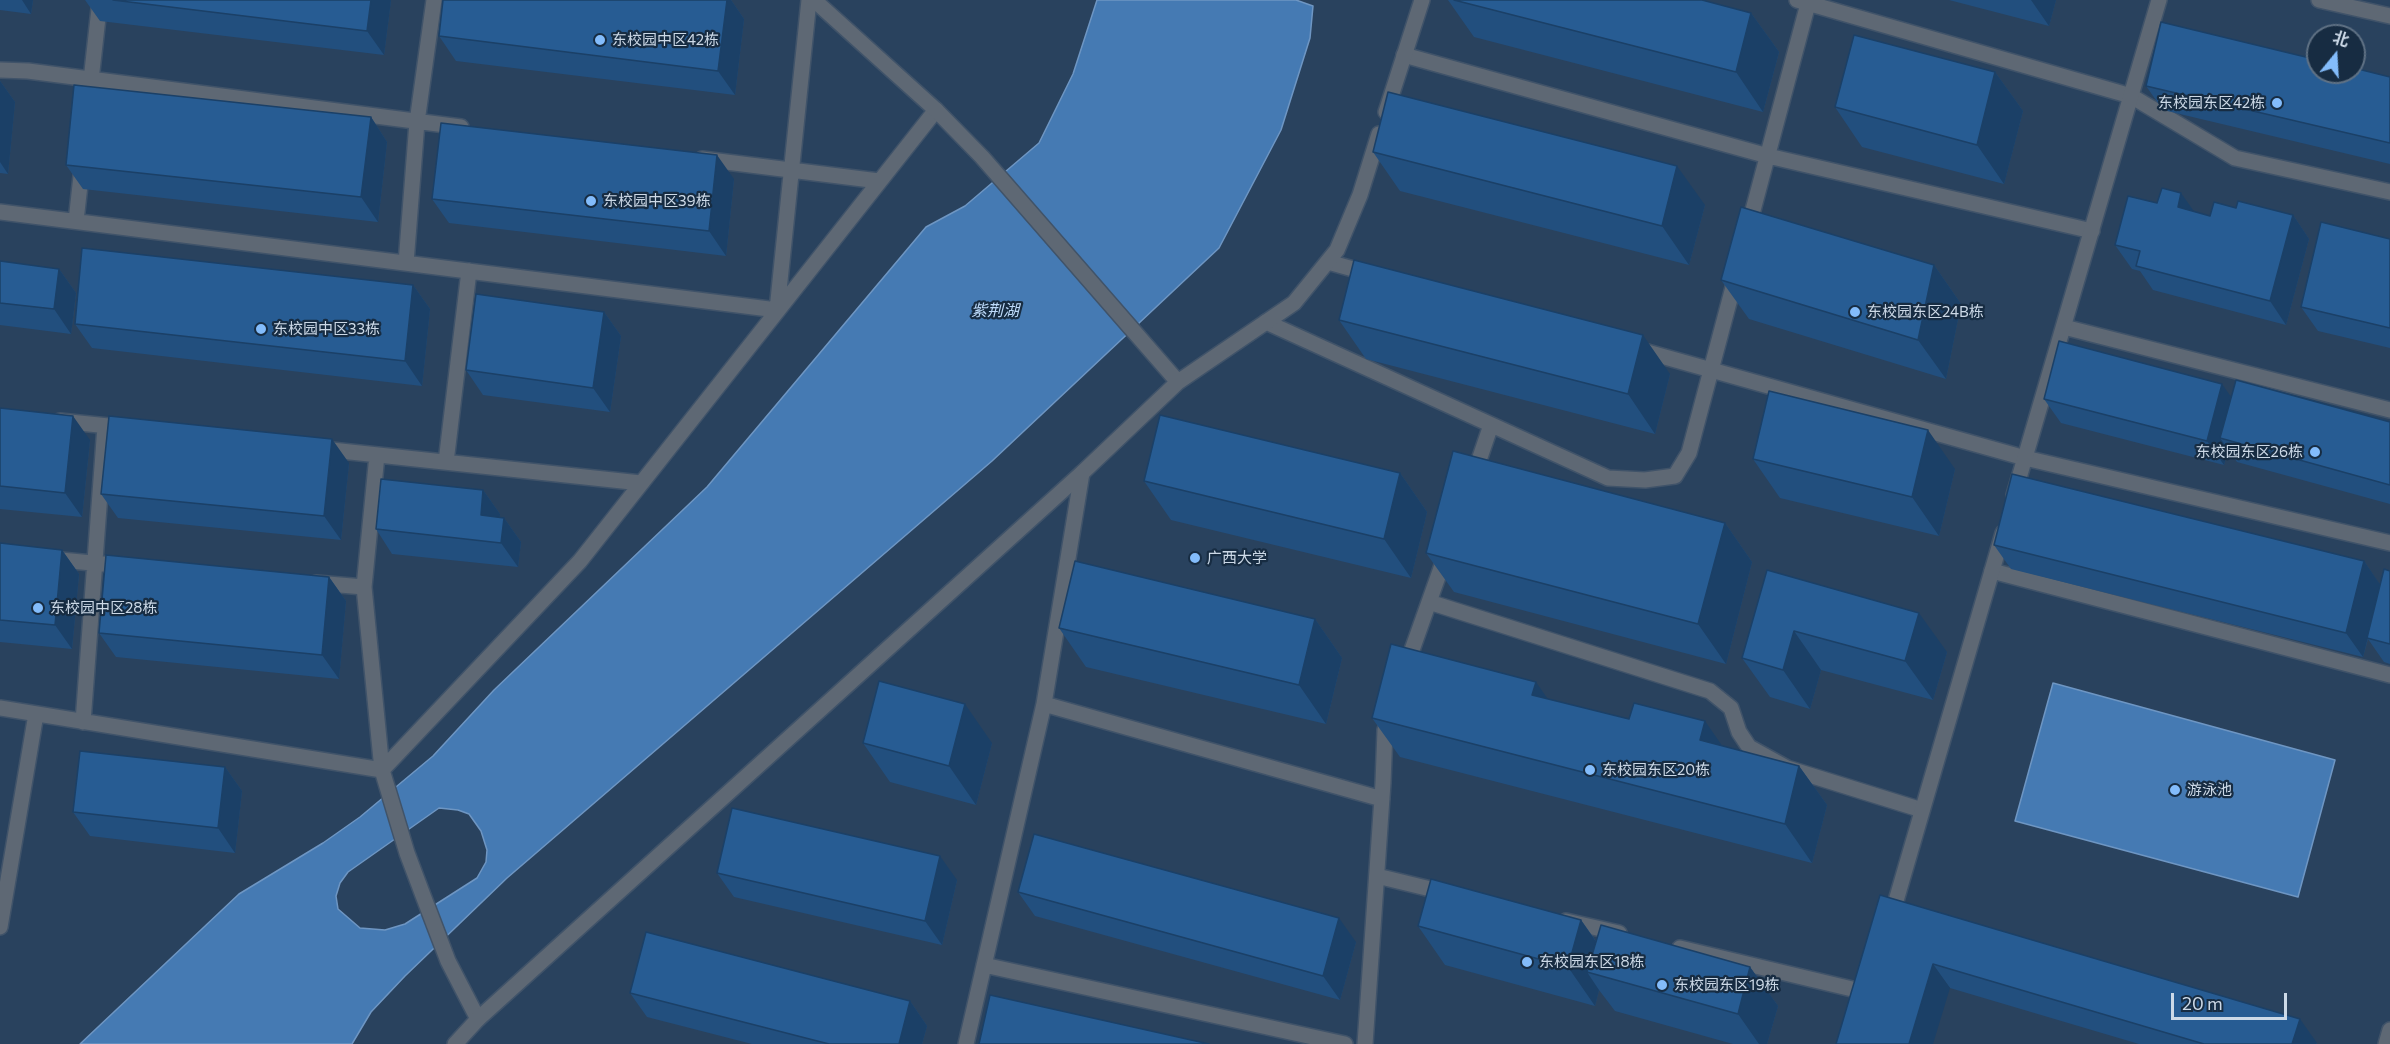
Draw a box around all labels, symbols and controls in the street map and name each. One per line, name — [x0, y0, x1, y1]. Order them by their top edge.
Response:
north arrow — [2306, 24, 2366, 84]
text: 北 — [2331, 27, 2352, 50]
place label: 东校园中区42栋 — [612, 31, 719, 49]
marker: 东校园中区42栋 — [593, 33, 607, 47]
place label: 东校园东区42栋 — [2158, 94, 2265, 112]
marker: 东校园东区42栋 — [2270, 96, 2284, 110]
place label: 东校园中区39栋 — [603, 192, 711, 210]
marker: 东校园中区39栋 — [584, 194, 598, 208]
water label: 紫荆湖 — [971, 301, 1019, 321]
place label: 东校园东区24B栋 — [1867, 303, 1984, 321]
marker: 东校园东区24B栋 — [1848, 305, 1862, 319]
place label: 东校园中区33栋 — [273, 320, 380, 338]
marker: 东校园中区33栋 — [254, 322, 268, 336]
place label: 东校园东区26栋 — [2196, 443, 2303, 461]
marker: 东校园东区26栋 — [2308, 445, 2322, 459]
place label: 广西大学 — [1207, 549, 1267, 567]
marker: 广西大学 — [1188, 551, 1202, 565]
place label: 东校园中区28栋 — [50, 599, 157, 617]
marker: 东校园中区28栋 — [31, 601, 45, 615]
place label: 东校园东区20栋 — [1602, 761, 1710, 779]
marker: 东校园东区20栋 — [1583, 763, 1597, 777]
place label: 游泳池 — [2187, 781, 2232, 799]
marker: 游泳池 — [2168, 783, 2182, 797]
place label: 东校园东区18栋 — [1539, 953, 1645, 971]
marker: 东校园东区18栋 — [1520, 955, 1534, 969]
place label: 东校园东区19栋 — [1674, 976, 1780, 994]
marker: 东校园东区19栋 — [1655, 978, 1669, 992]
scale bar — [2174, 981, 2290, 1019]
text: 20 m — [2182, 992, 2223, 1014]

